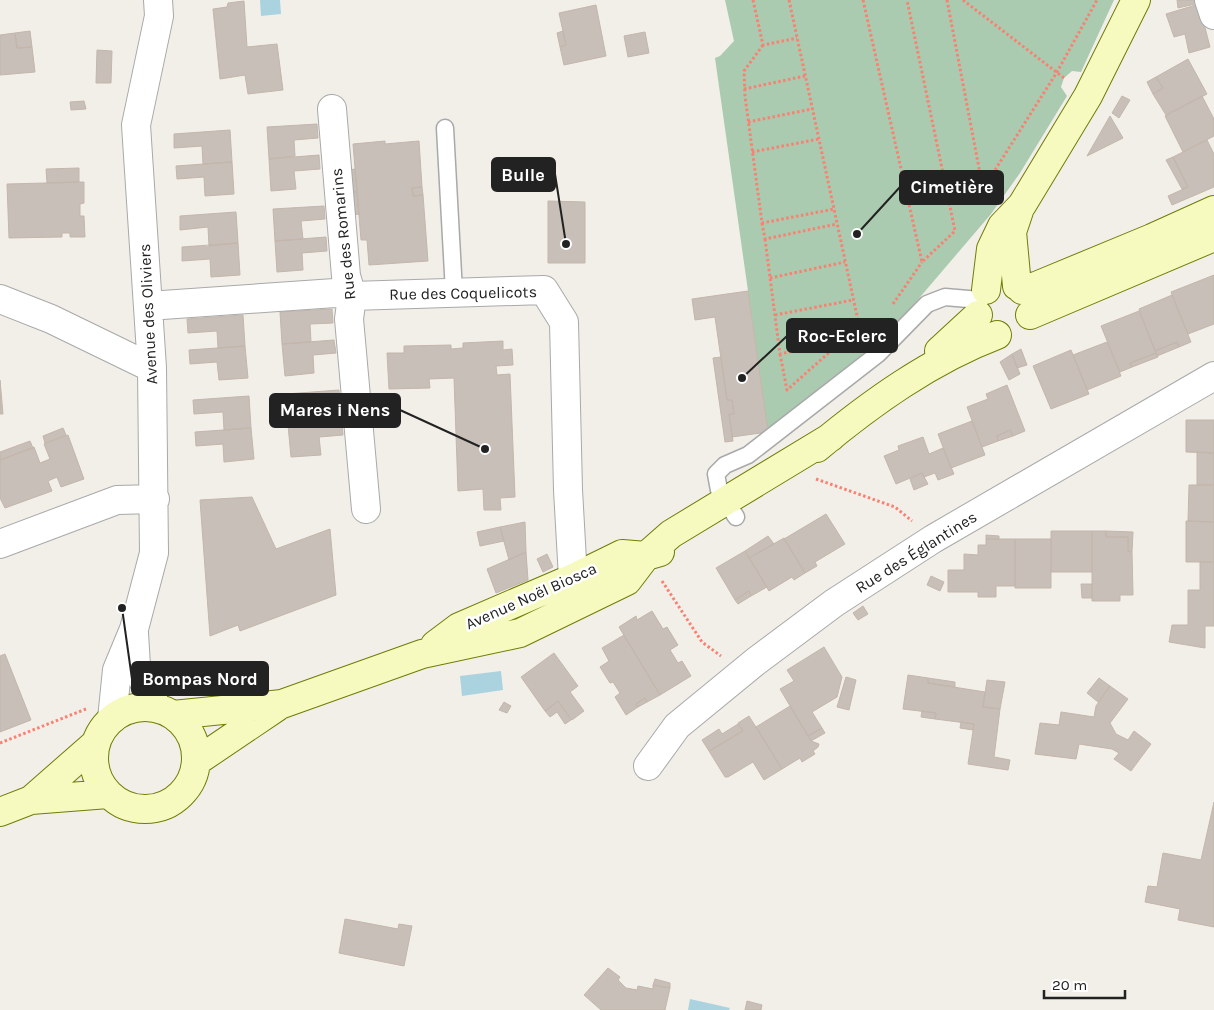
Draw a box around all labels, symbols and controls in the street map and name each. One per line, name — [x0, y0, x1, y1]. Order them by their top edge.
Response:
callout: Bulle — [492, 158, 555, 191]
text: Bulle — [501, 164, 545, 186]
street label: Rue des Romarins — [327, 167, 359, 301]
callout: Cimetière — [900, 171, 1003, 204]
text: Cimetière — [910, 176, 994, 198]
street label: Avenue des Oliviers — [135, 243, 161, 385]
street label: Rue des Coquelicots — [389, 282, 537, 304]
callout: Roc-Eclerc — [787, 319, 897, 352]
text: Roc-Eclerc — [797, 325, 887, 347]
callout: Mares i Nens — [270, 394, 400, 427]
text: Mares i Nens — [280, 399, 390, 421]
street label: Rue des Églantines — [852, 507, 980, 597]
street label: Avenue Noël Biosca — [462, 559, 600, 633]
callout: Bompas Nord — [132, 662, 268, 695]
text: Bompas Nord — [142, 668, 258, 690]
scale bar — [1044, 968, 1125, 1000]
text: 20 m — [1052, 976, 1087, 994]

